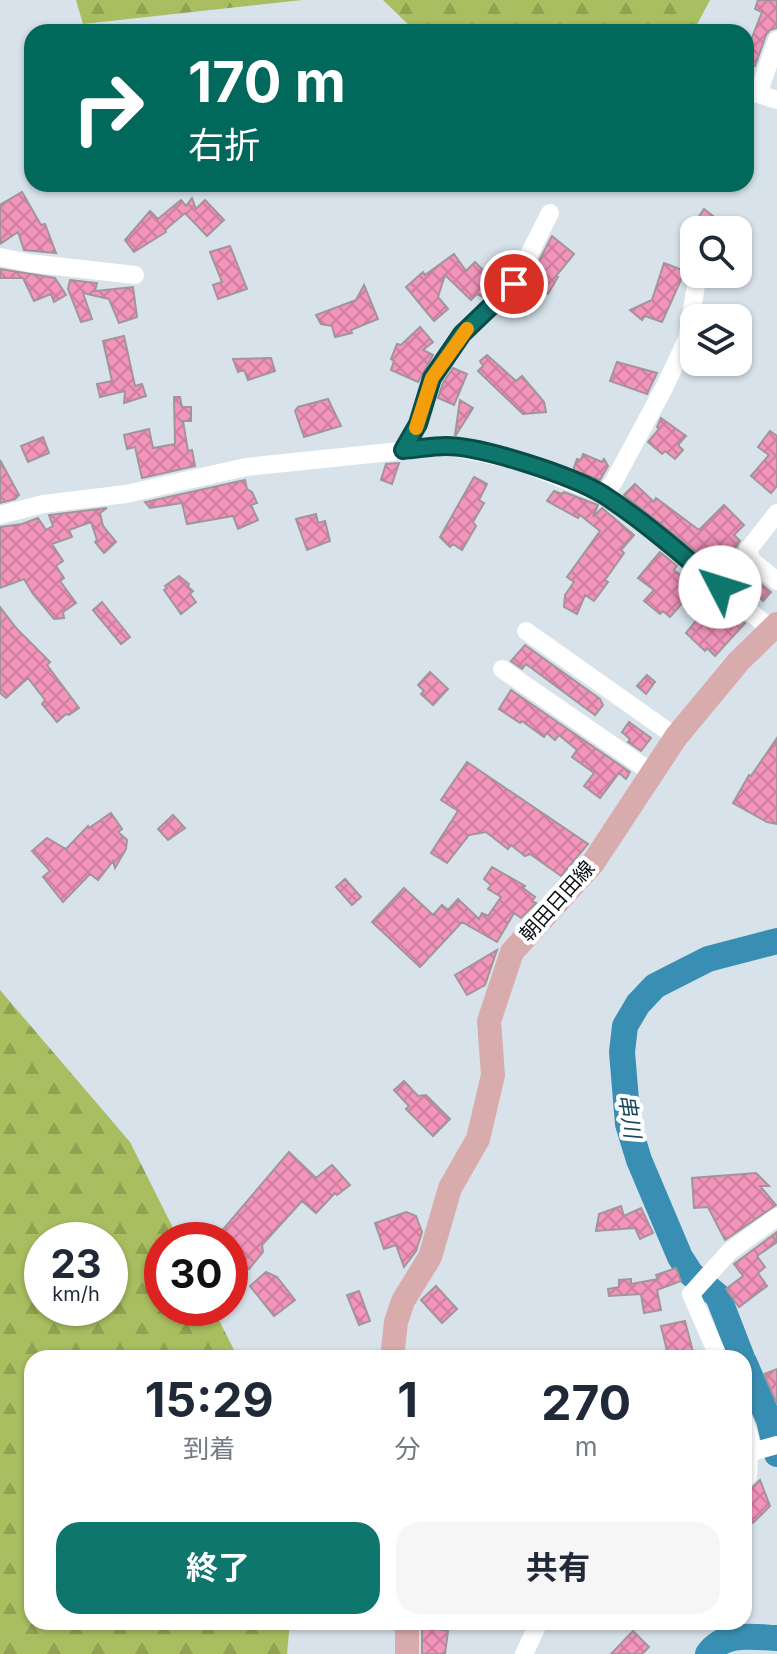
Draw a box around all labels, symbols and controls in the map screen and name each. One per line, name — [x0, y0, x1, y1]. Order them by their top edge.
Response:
text: 170 m — [188, 48, 346, 116]
icon: right — [56, 56, 160, 160]
text: 右折 — [188, 123, 260, 167]
map controls — [680, 216, 752, 376]
button: search — [680, 216, 752, 288]
pin — [480, 250, 548, 318]
icon: arrive — [492, 262, 536, 306]
button: layers — [680, 304, 752, 376]
position arrow — [678, 545, 762, 629]
street label: 朝田日田線 — [515, 856, 599, 946]
water label: 串川 — [614, 1092, 647, 1142]
speed limit sign: 30 — [144, 1222, 248, 1326]
text: 23 — [50, 1239, 102, 1288]
text: km/h — [52, 1282, 100, 1306]
text: 15:29 — [145, 1370, 274, 1429]
text: 1 — [397, 1370, 418, 1429]
text: 270 — [541, 1373, 631, 1432]
text: m — [575, 1431, 598, 1462]
text: 到着 — [183, 1433, 235, 1464]
text: 分 — [395, 1433, 421, 1464]
button: 終了 — [56, 1522, 380, 1614]
button: 共有 — [396, 1522, 720, 1614]

